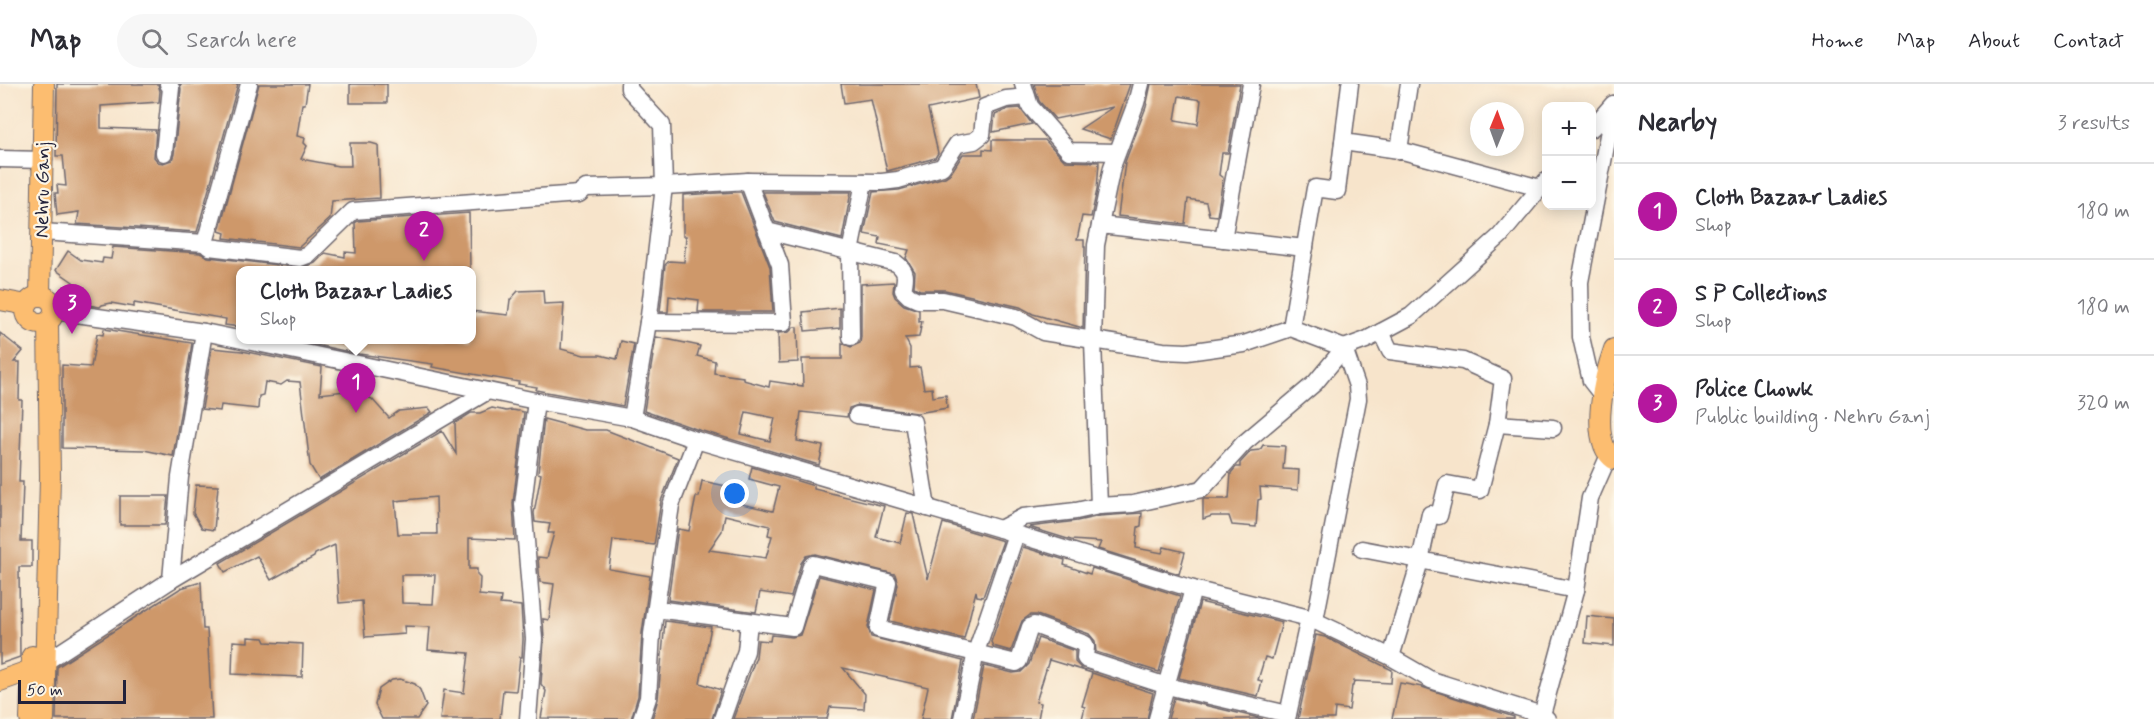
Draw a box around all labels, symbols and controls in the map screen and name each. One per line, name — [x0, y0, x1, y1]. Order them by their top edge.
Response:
search box — [117, 14, 537, 68]
text: Map — [30, 23, 81, 60]
icon: search — [138, 25, 171, 58]
text: Search here — [186, 27, 297, 55]
text: Home — [1812, 27, 1864, 55]
text: Map — [1897, 27, 1935, 55]
text: About — [1968, 27, 2020, 55]
text: Contact — [2053, 27, 2124, 55]
north arrow — [1470, 102, 1524, 156]
map controls — [1542, 102, 1596, 210]
button: + — [1542, 102, 1596, 156]
text: Nearby — [1638, 106, 1717, 140]
text: 3 results — [2058, 110, 2130, 137]
street label: Nehru Ganj — [29, 142, 57, 238]
button: − — [1542, 156, 1596, 210]
text: Cloth Bazaar Ladies — [1695, 184, 1887, 212]
text: 1 — [1653, 198, 1662, 225]
text: 180 m — [2077, 198, 2130, 225]
pin: 2 — [404, 212, 444, 261]
text: Shop — [1695, 212, 1732, 239]
popup — [236, 266, 476, 344]
text: Cloth Bazaar Ladies — [260, 278, 452, 306]
text: S P Collections — [1695, 280, 1827, 308]
pin: 3 — [52, 284, 92, 334]
text: 2 — [1653, 294, 1662, 321]
text: 180 m — [2077, 294, 2130, 321]
text: Shop — [260, 306, 297, 333]
text: Shop — [1695, 308, 1732, 335]
pin: 1 — [336, 364, 376, 413]
text: Police Chowk — [1695, 376, 1813, 404]
text: 3 — [1653, 390, 1662, 417]
text: 320 m — [2077, 390, 2130, 417]
text: Public building · Nehru Ganj — [1695, 404, 1930, 431]
your location — [720, 479, 749, 508]
scale bar — [18, 677, 126, 704]
text: 50 m — [27, 680, 63, 701]

